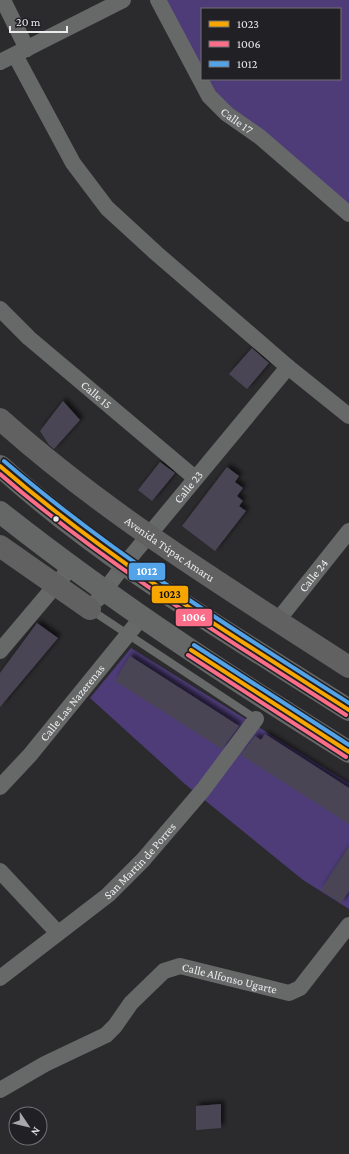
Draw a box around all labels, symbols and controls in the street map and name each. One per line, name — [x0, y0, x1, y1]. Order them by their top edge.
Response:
scale bar — [10, 8, 67, 34]
legend — [201, 8, 341, 80]
text: 20 m — [16, 15, 41, 29]
text: 1023 — [237, 17, 259, 31]
text: 1006 — [237, 37, 261, 51]
text: 1012 — [237, 57, 258, 71]
street label: Calle 17 — [218, 105, 256, 137]
street label: Calle 15 — [78, 378, 115, 412]
street label: Calle 23 — [171, 468, 206, 506]
unlabelled marker — [51, 514, 61, 524]
street label: Avenida Túpac Amaru — [122, 514, 218, 585]
street label: Calle 24 — [296, 556, 331, 595]
line badge: 1012 — [128, 562, 166, 581]
text: 1012 — [137, 565, 158, 577]
line badge: 1023 — [151, 585, 189, 604]
text: 1023 — [159, 588, 181, 600]
line badge: 1006 — [175, 608, 213, 627]
text: 1006 — [182, 611, 206, 623]
street label: Calle Las Nazerenas — [37, 661, 108, 744]
street label: San Martin de Porres — [101, 820, 179, 902]
street label: Calle Alfonso Ugarte — [180, 960, 279, 997]
north arrow — [8, 1106, 48, 1146]
text: N — [29, 1125, 43, 1139]

